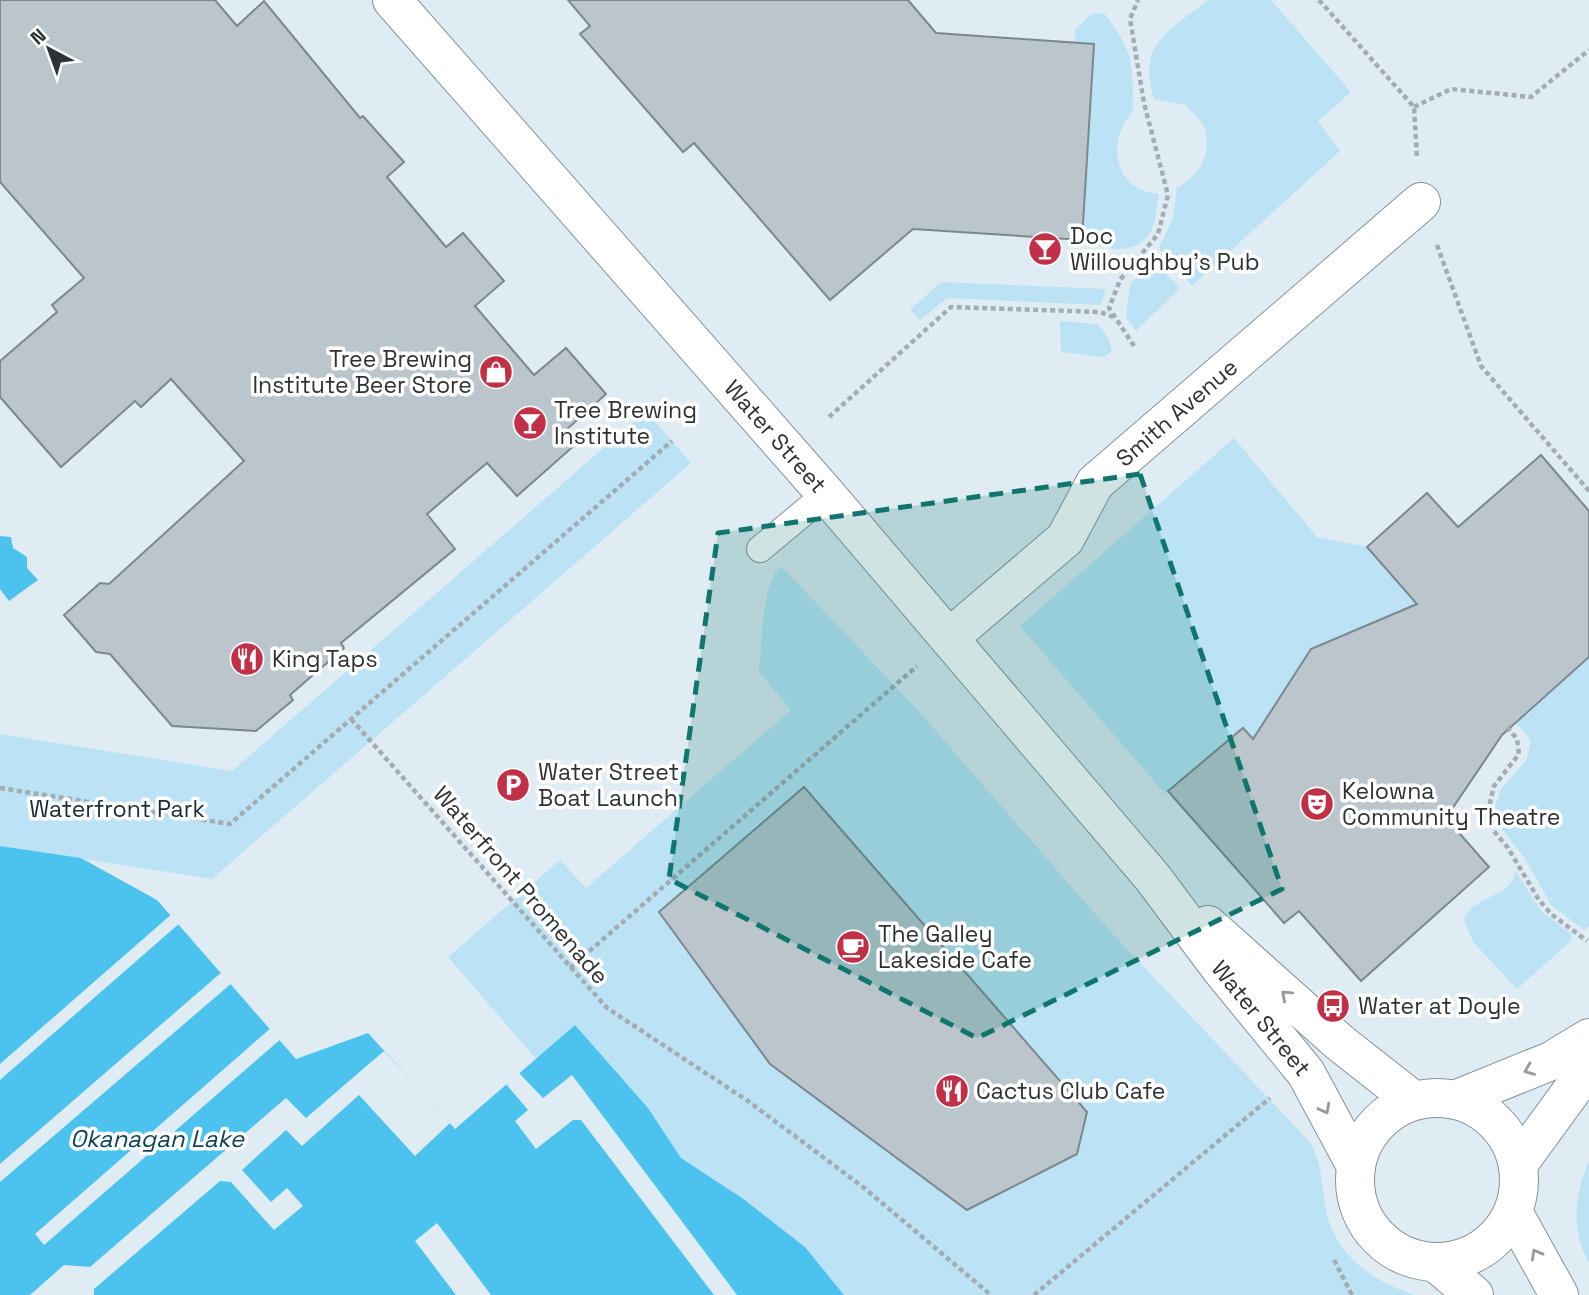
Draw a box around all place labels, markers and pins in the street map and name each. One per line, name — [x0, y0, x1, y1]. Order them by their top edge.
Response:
place label: Doc Willoughby's Pub — [1070, 221, 1260, 277]
bar icon: Doc Willoughby's Pub — [1026, 230, 1064, 268]
place label: Tree Brewing Institute Beer Store — [253, 344, 472, 400]
shop icon: Tree Brewing Institute Beer Store — [477, 353, 515, 391]
place label: Tree Brewing Institute — [554, 395, 697, 451]
bar icon: Tree Brewing Institute — [511, 404, 549, 442]
restaurant icon: King Taps — [228, 640, 266, 678]
place label: King Taps — [272, 644, 378, 674]
place label: Water Street Boat Launch — [538, 757, 679, 813]
parking icon: Water Street Boat Launch — [494, 766, 532, 804]
place label: Kelowna Community Theatre — [1342, 776, 1560, 832]
theatre icon: Kelowna Community Theatre — [1298, 785, 1336, 823]
place label: The Galley Lakeside Cafe — [878, 919, 1032, 975]
cafe icon: The Galley Lakeside Cafe — [834, 928, 872, 966]
bus stop icon: Water at Doyle — [1314, 987, 1352, 1025]
place label: Water at Doyle — [1358, 991, 1521, 1021]
restaurant icon: Cactus Club Cafe — [933, 1072, 971, 1110]
place label: Cactus Club Cafe — [976, 1076, 1165, 1106]

